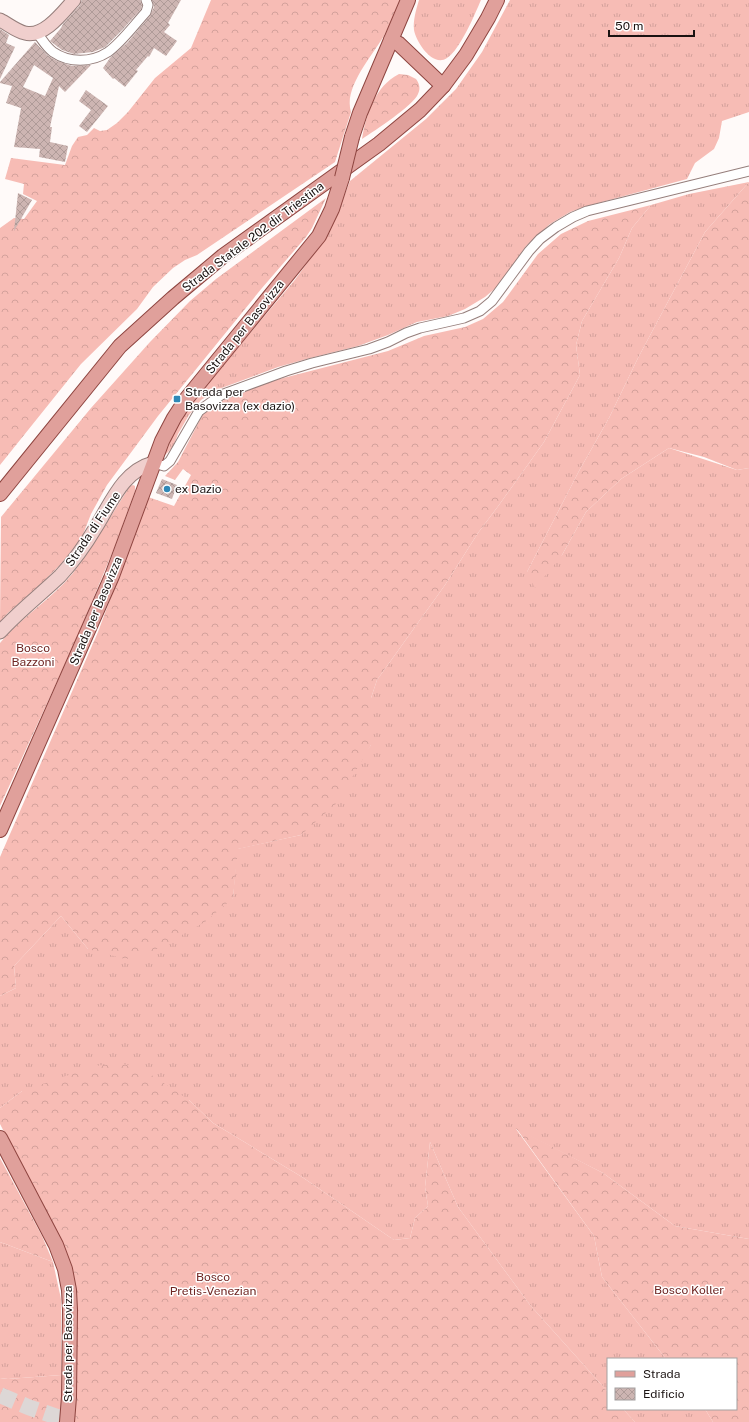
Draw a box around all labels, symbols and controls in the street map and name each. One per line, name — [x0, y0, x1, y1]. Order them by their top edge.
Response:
scale bar — [609, 12, 694, 38]
text: 50 m — [615, 19, 643, 33]
street label: Strada Statale 202 dir Triestina — [179, 179, 327, 295]
street label: Strada per Basovizza — [203, 277, 287, 377]
place label: Strada per Basovizza (ex dazio) — [185, 385, 295, 413]
marker: Strada per Basovizza (ex dazio) — [172, 394, 182, 404]
place label: ex Dazio — [175, 482, 222, 496]
marker: ex Dazio — [162, 484, 172, 494]
street label: Strada di Fiume — [63, 489, 123, 569]
street label: Strada per Basovizza — [67, 555, 125, 667]
park label: Bosco Bazzoni — [12, 641, 54, 669]
park label: Bosco Pretis-Venezian — [170, 1270, 256, 1298]
park label: Bosco Koller — [654, 1283, 724, 1297]
street label: Strada per Basovizza — [61, 1286, 75, 1402]
legend — [607, 1358, 737, 1410]
text: Strada — [643, 1367, 680, 1381]
text: Edificio — [643, 1387, 685, 1401]

